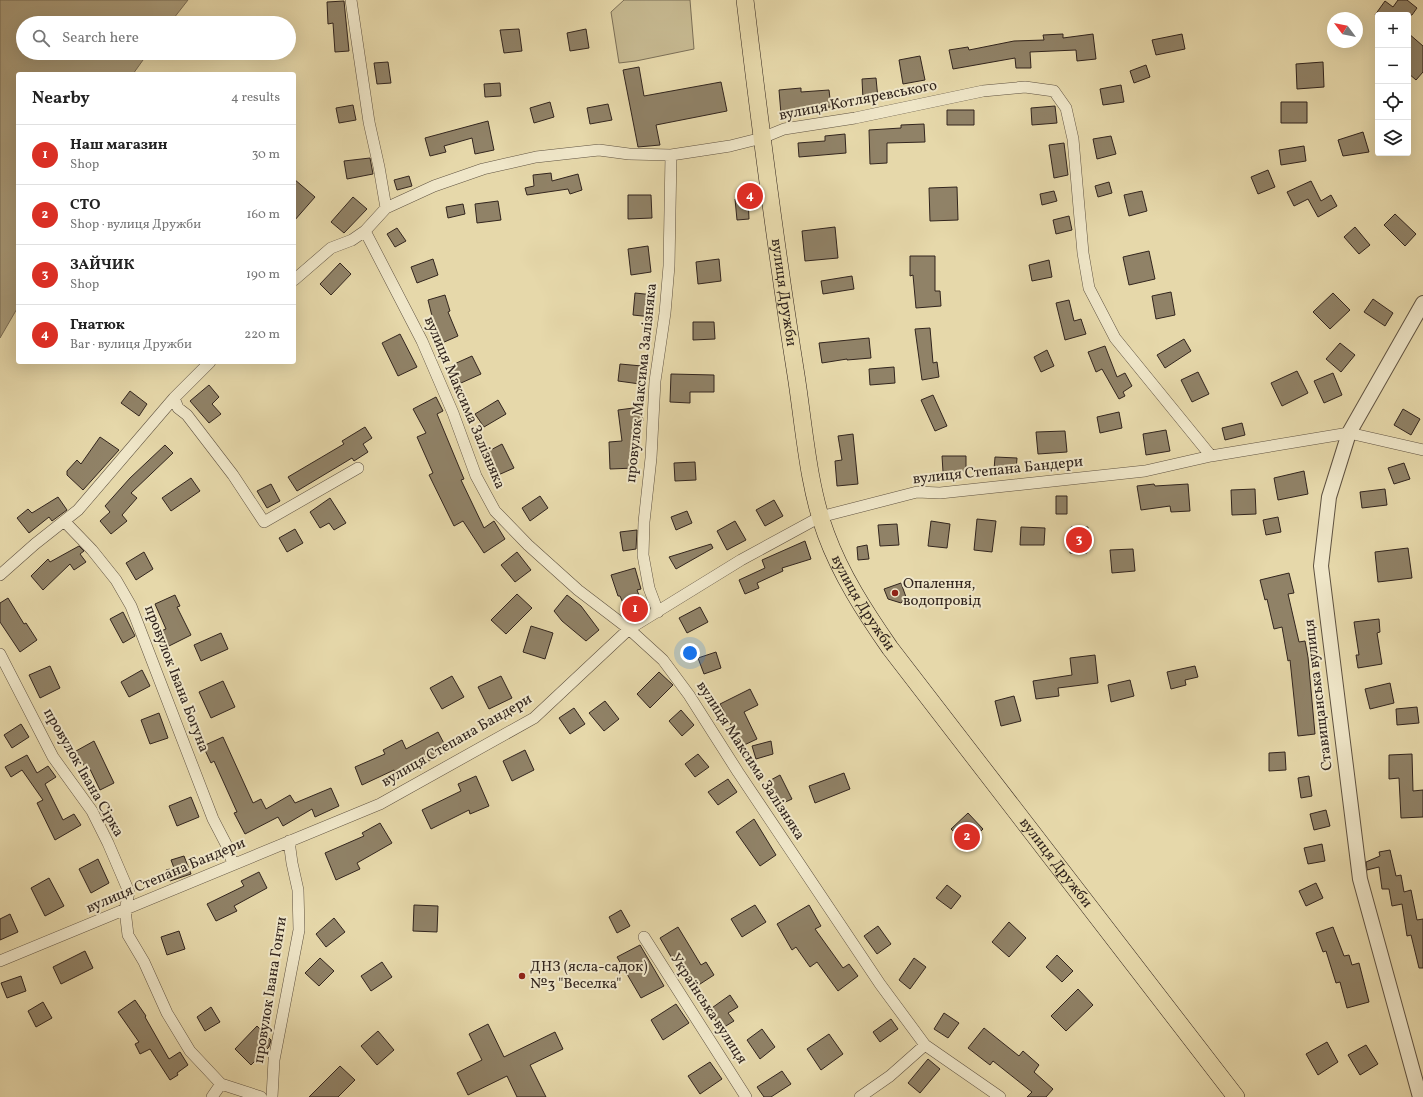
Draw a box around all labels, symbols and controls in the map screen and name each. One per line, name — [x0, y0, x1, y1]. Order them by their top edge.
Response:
north arrow — [1327, 12, 1363, 48]
map controls — [1375, 12, 1411, 156]
button: + — [1375, 12, 1411, 48]
search box — [16, 16, 296, 60]
icon: search — [30, 27, 52, 49]
text: Search here — [62, 28, 139, 49]
button: − — [1375, 48, 1411, 84]
street label: вулиця Котляревського — [777, 75, 939, 127]
button: locate — [1375, 84, 1411, 120]
text: Nearby — [32, 87, 90, 110]
text: 4 results — [231, 89, 280, 107]
button: layers — [1375, 120, 1411, 156]
text: Наш магазин — [70, 135, 167, 156]
text: 1 — [42, 146, 48, 164]
text: 30 m — [252, 146, 280, 164]
text: Shop — [70, 156, 99, 174]
pin: 4 — [737, 181, 763, 211]
text: СТО — [70, 195, 100, 216]
text: 2 — [42, 206, 48, 224]
text: 160 m — [246, 206, 280, 224]
text: Shop · вулиця Дружби — [70, 216, 201, 234]
street label: вулиця Дружби — [765, 237, 802, 348]
text: ЗАЙЧИК — [70, 255, 134, 276]
text: 3 — [42, 266, 48, 284]
text: 190 m — [246, 266, 280, 284]
text: Shop — [70, 276, 99, 294]
street label: провулок Максима Залізняка — [621, 282, 663, 484]
street label: вулиця Максима Залізняка — [418, 313, 510, 493]
text: Гнатюк — [70, 315, 125, 336]
text: 4 — [41, 326, 49, 344]
text: 220 m — [244, 326, 280, 344]
text: Bar · вулиця Дружби — [70, 336, 192, 354]
street label: вулиця Степана Бандери — [912, 452, 1084, 490]
pin: 3 — [1066, 525, 1092, 555]
street label: вулиця Дружби — [826, 552, 900, 655]
place label: Опалення, водопровід — [903, 574, 981, 612]
marker: Опалення, водопровід — [890, 588, 900, 598]
pin: 1 — [622, 594, 648, 624]
street label: провулок Івана Богуна — [138, 603, 214, 755]
street label: Ставищанська вулиця — [1299, 618, 1339, 772]
your location — [680, 643, 700, 663]
street label: вулиця Максима Залізняка — [691, 677, 809, 845]
street label: вулиця Степана Бандери — [378, 689, 536, 793]
street label: провулок Івана Сірка — [38, 705, 128, 841]
street label: вулиця Дружби — [1014, 813, 1097, 912]
pin: 2 — [954, 822, 980, 852]
street label: вулиця Степана Бандери — [83, 833, 249, 919]
street label: провулок Івана Гонти — [249, 915, 293, 1065]
street label: Українська вулиця — [664, 950, 752, 1069]
place label: ДНЗ (ясла-садок) №3 "Веселка" — [530, 957, 648, 995]
marker: ДНЗ (ясла-садок) №3 "Веселка" — [517, 971, 527, 981]

